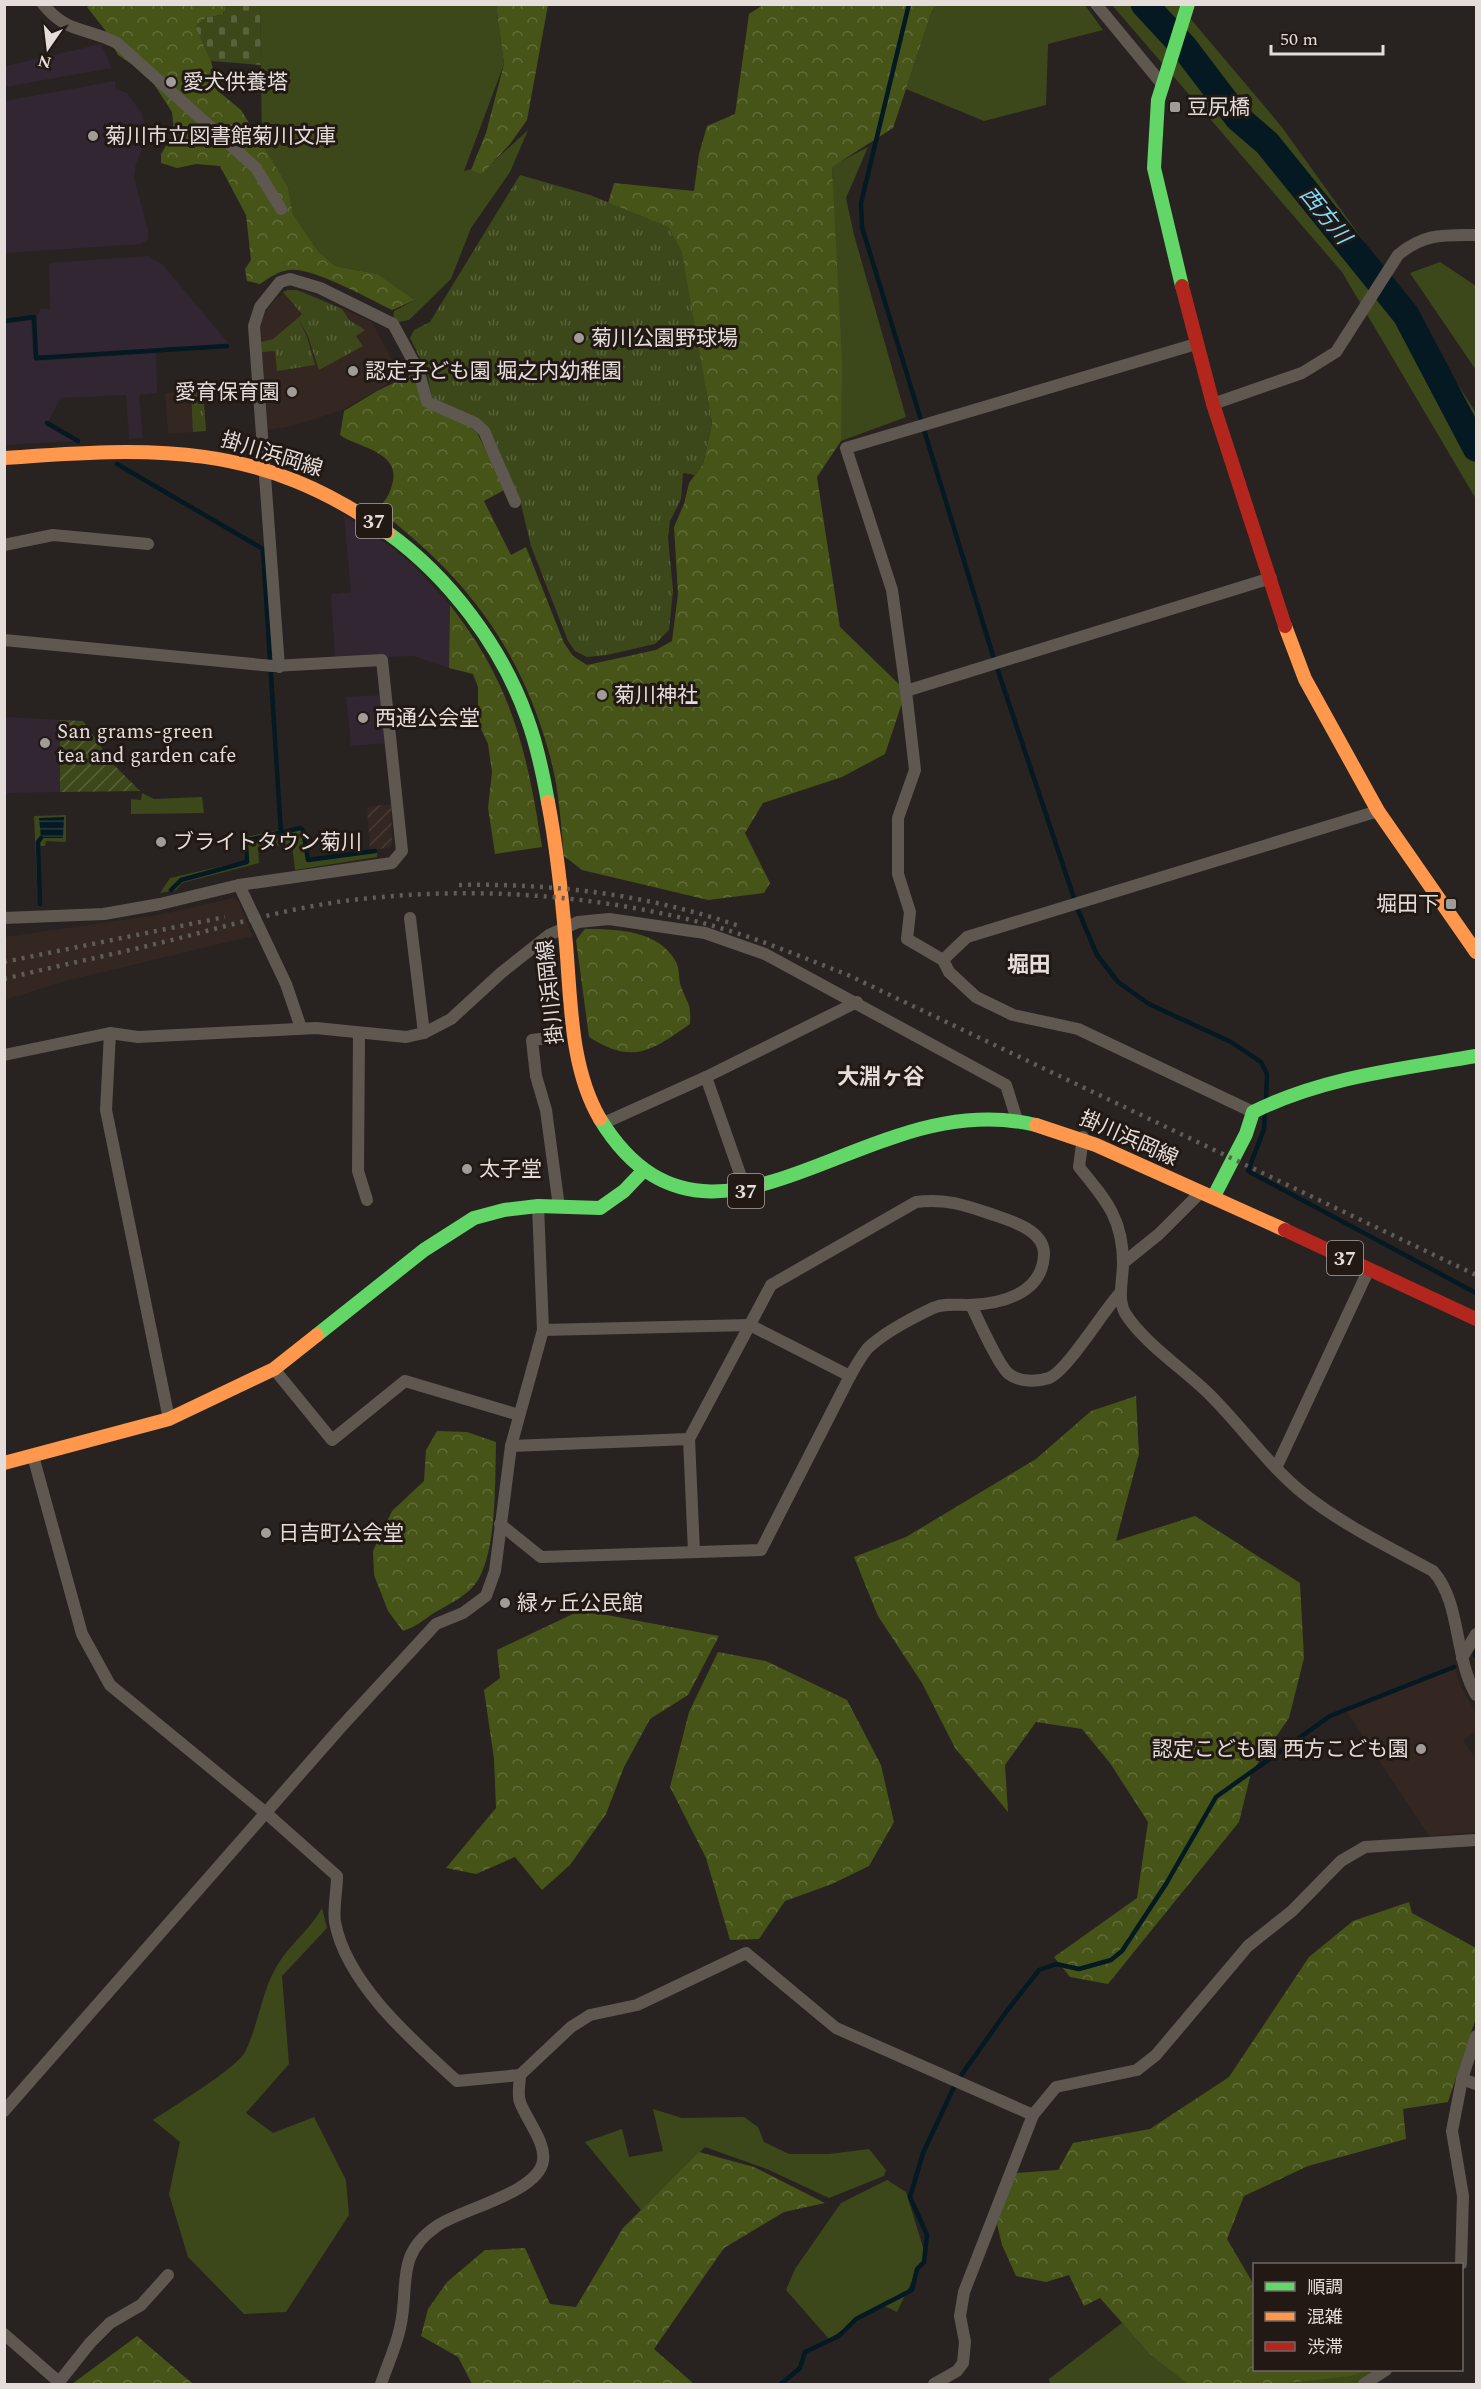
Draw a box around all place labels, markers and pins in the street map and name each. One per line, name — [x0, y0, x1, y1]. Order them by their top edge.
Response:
place label: 愛犬供養塔 — [183, 67, 288, 99]
marker: 愛犬供養塔 — [164, 75, 178, 89]
place label: 豆尻橋 — [1187, 92, 1250, 124]
marker: 豆尻橋 — [1168, 100, 1182, 114]
place label: 菊川市立図書館菊川文庫 — [105, 121, 336, 153]
marker: 菊川市立図書館菊川文庫 — [86, 129, 100, 143]
place label: 菊川公園野球場 — [591, 323, 738, 355]
marker: 菊川公園野球場 — [572, 331, 586, 345]
place label: 認定子ども園 堀之内幼稚園 — [365, 356, 622, 388]
marker: 認定子ども園 堀之内幼稚園 — [346, 364, 360, 378]
place label: 愛育保育園 — [175, 377, 280, 409]
marker: 愛育保育園 — [285, 385, 299, 399]
place label: 菊川神社 — [614, 680, 698, 712]
marker: 菊川神社 — [595, 688, 609, 702]
place label: 西通公会堂 — [375, 703, 480, 735]
marker: 西通公会堂 — [356, 711, 370, 725]
place label: San grams-green tea and garden cafe — [57, 716, 236, 772]
marker: San grams-green tea and garden cafe — [38, 736, 52, 750]
place label: ブライトタウン菊川 — [173, 827, 362, 859]
marker: ブライトタウン菊川 — [154, 835, 168, 849]
place label: 堀田下 — [1376, 889, 1439, 921]
marker: 堀田下 — [1444, 897, 1458, 911]
place label: 太子堂 — [479, 1154, 542, 1186]
marker: 太子堂 — [460, 1162, 474, 1176]
place label: 日吉町公会堂 — [278, 1518, 404, 1550]
marker: 日吉町公会堂 — [259, 1526, 273, 1540]
place label: 緑ヶ丘公民館 — [517, 1588, 643, 1620]
marker: 緑ヶ丘公民館 — [498, 1596, 512, 1610]
place label: 認定こども園 西方こども園 — [1152, 1734, 1409, 1766]
marker: 認定こども園 西方こども園 — [1414, 1742, 1428, 1756]

